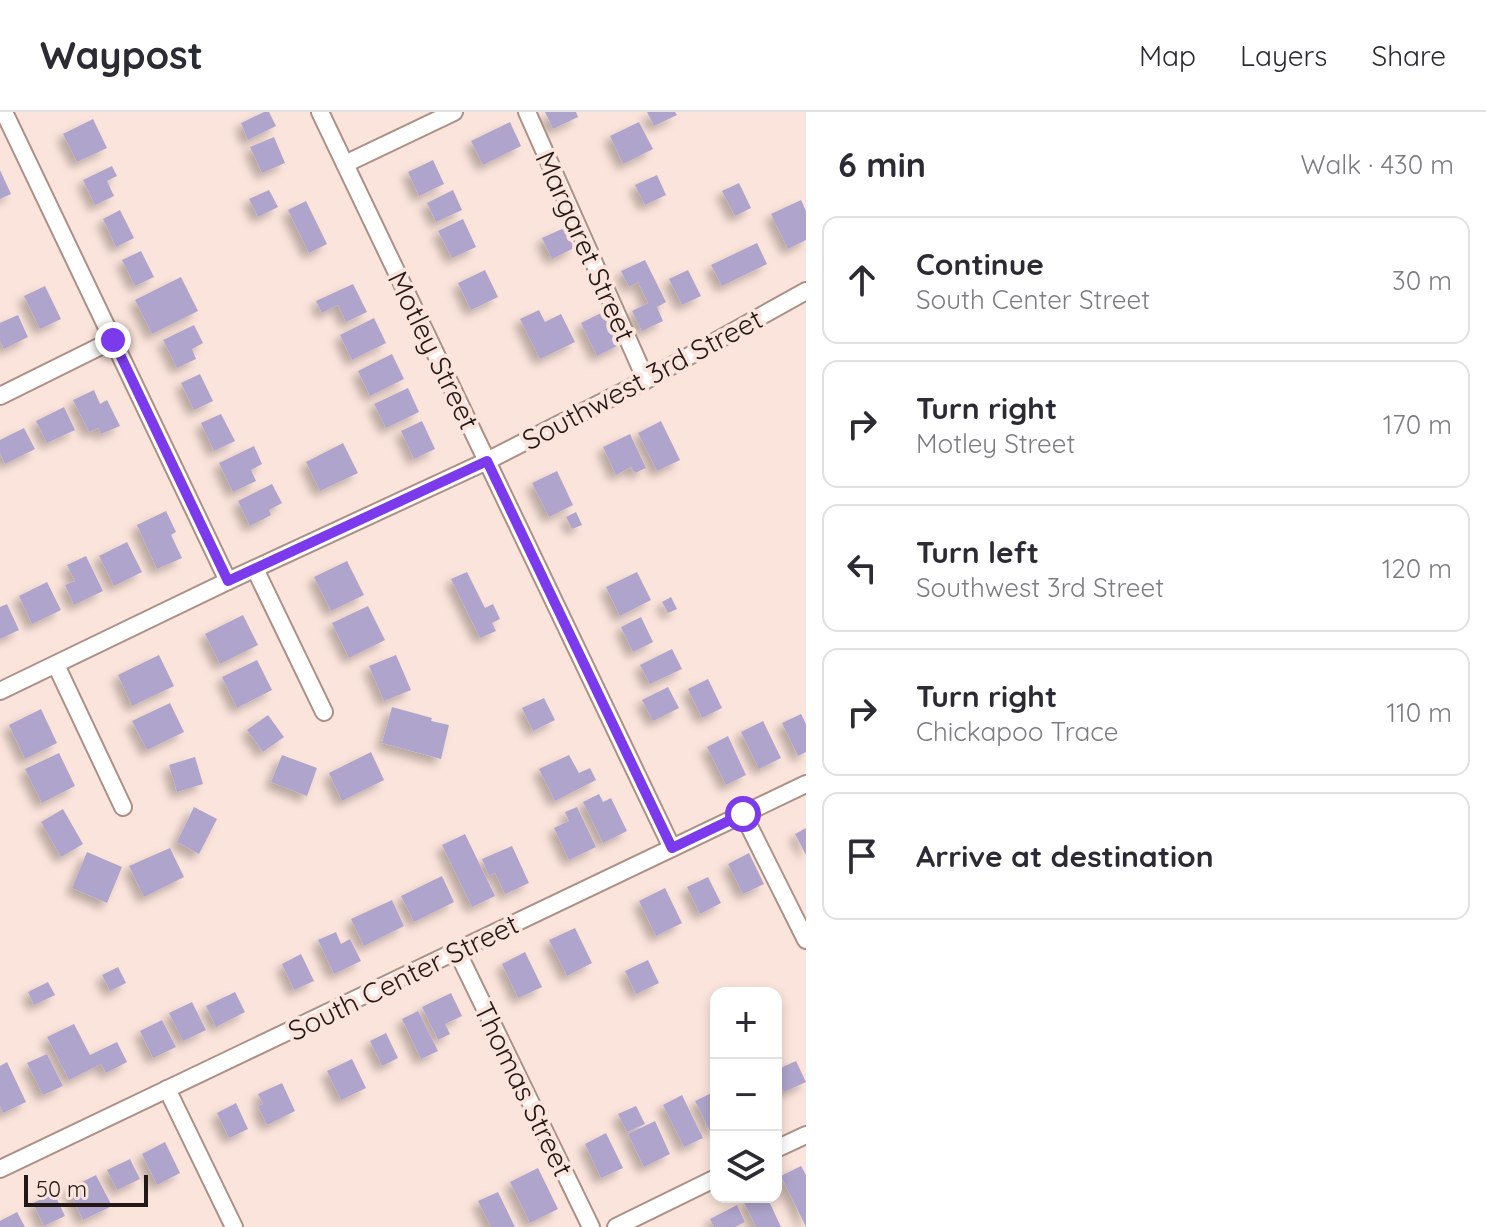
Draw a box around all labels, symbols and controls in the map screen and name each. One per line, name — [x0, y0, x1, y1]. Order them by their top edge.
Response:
text: Waypost — [40, 31, 203, 79]
text: Map — [1139, 38, 1196, 73]
text: Layers — [1240, 38, 1327, 73]
text: Share — [1371, 38, 1446, 73]
text: 6 min — [838, 143, 926, 186]
street label: Margaret Street — [528, 146, 644, 346]
text: Walk · 430 m — [1301, 148, 1454, 181]
text: Continue — [916, 245, 1044, 283]
icon: ahead — [840, 258, 884, 302]
text: 30 m — [1392, 264, 1452, 297]
street label: Motley Street — [381, 265, 487, 435]
text: South Center Street — [916, 283, 1150, 316]
street label: Southwest 3rd Street — [516, 301, 768, 457]
route end — [95, 322, 131, 358]
text: Turn right — [916, 389, 1057, 427]
icon: right — [840, 402, 884, 446]
text: 170 m — [1383, 408, 1452, 441]
text: Motley Street — [916, 427, 1075, 460]
text: Turn left — [916, 533, 1039, 571]
icon: left — [840, 546, 884, 590]
text: 120 m — [1382, 552, 1452, 585]
text: Southwest 3rd Street — [916, 571, 1164, 604]
text: Turn right — [916, 677, 1057, 715]
icon: right — [840, 690, 884, 734]
text: 110 m — [1386, 696, 1452, 729]
text: Chickapoo Trace — [916, 715, 1118, 748]
route start — [725, 796, 761, 832]
icon: arrive — [840, 834, 884, 878]
text: Arrive at destination — [916, 837, 1214, 875]
street label: South Center Street — [282, 906, 524, 1048]
map controls — [710, 987, 782, 1203]
button: + — [710, 987, 782, 1059]
street label: Thomas Street — [467, 996, 581, 1182]
button: − — [710, 1059, 782, 1131]
button: layers — [710, 1131, 782, 1203]
scale bar — [24, 1171, 148, 1207]
text: 50 m — [36, 1175, 87, 1203]

